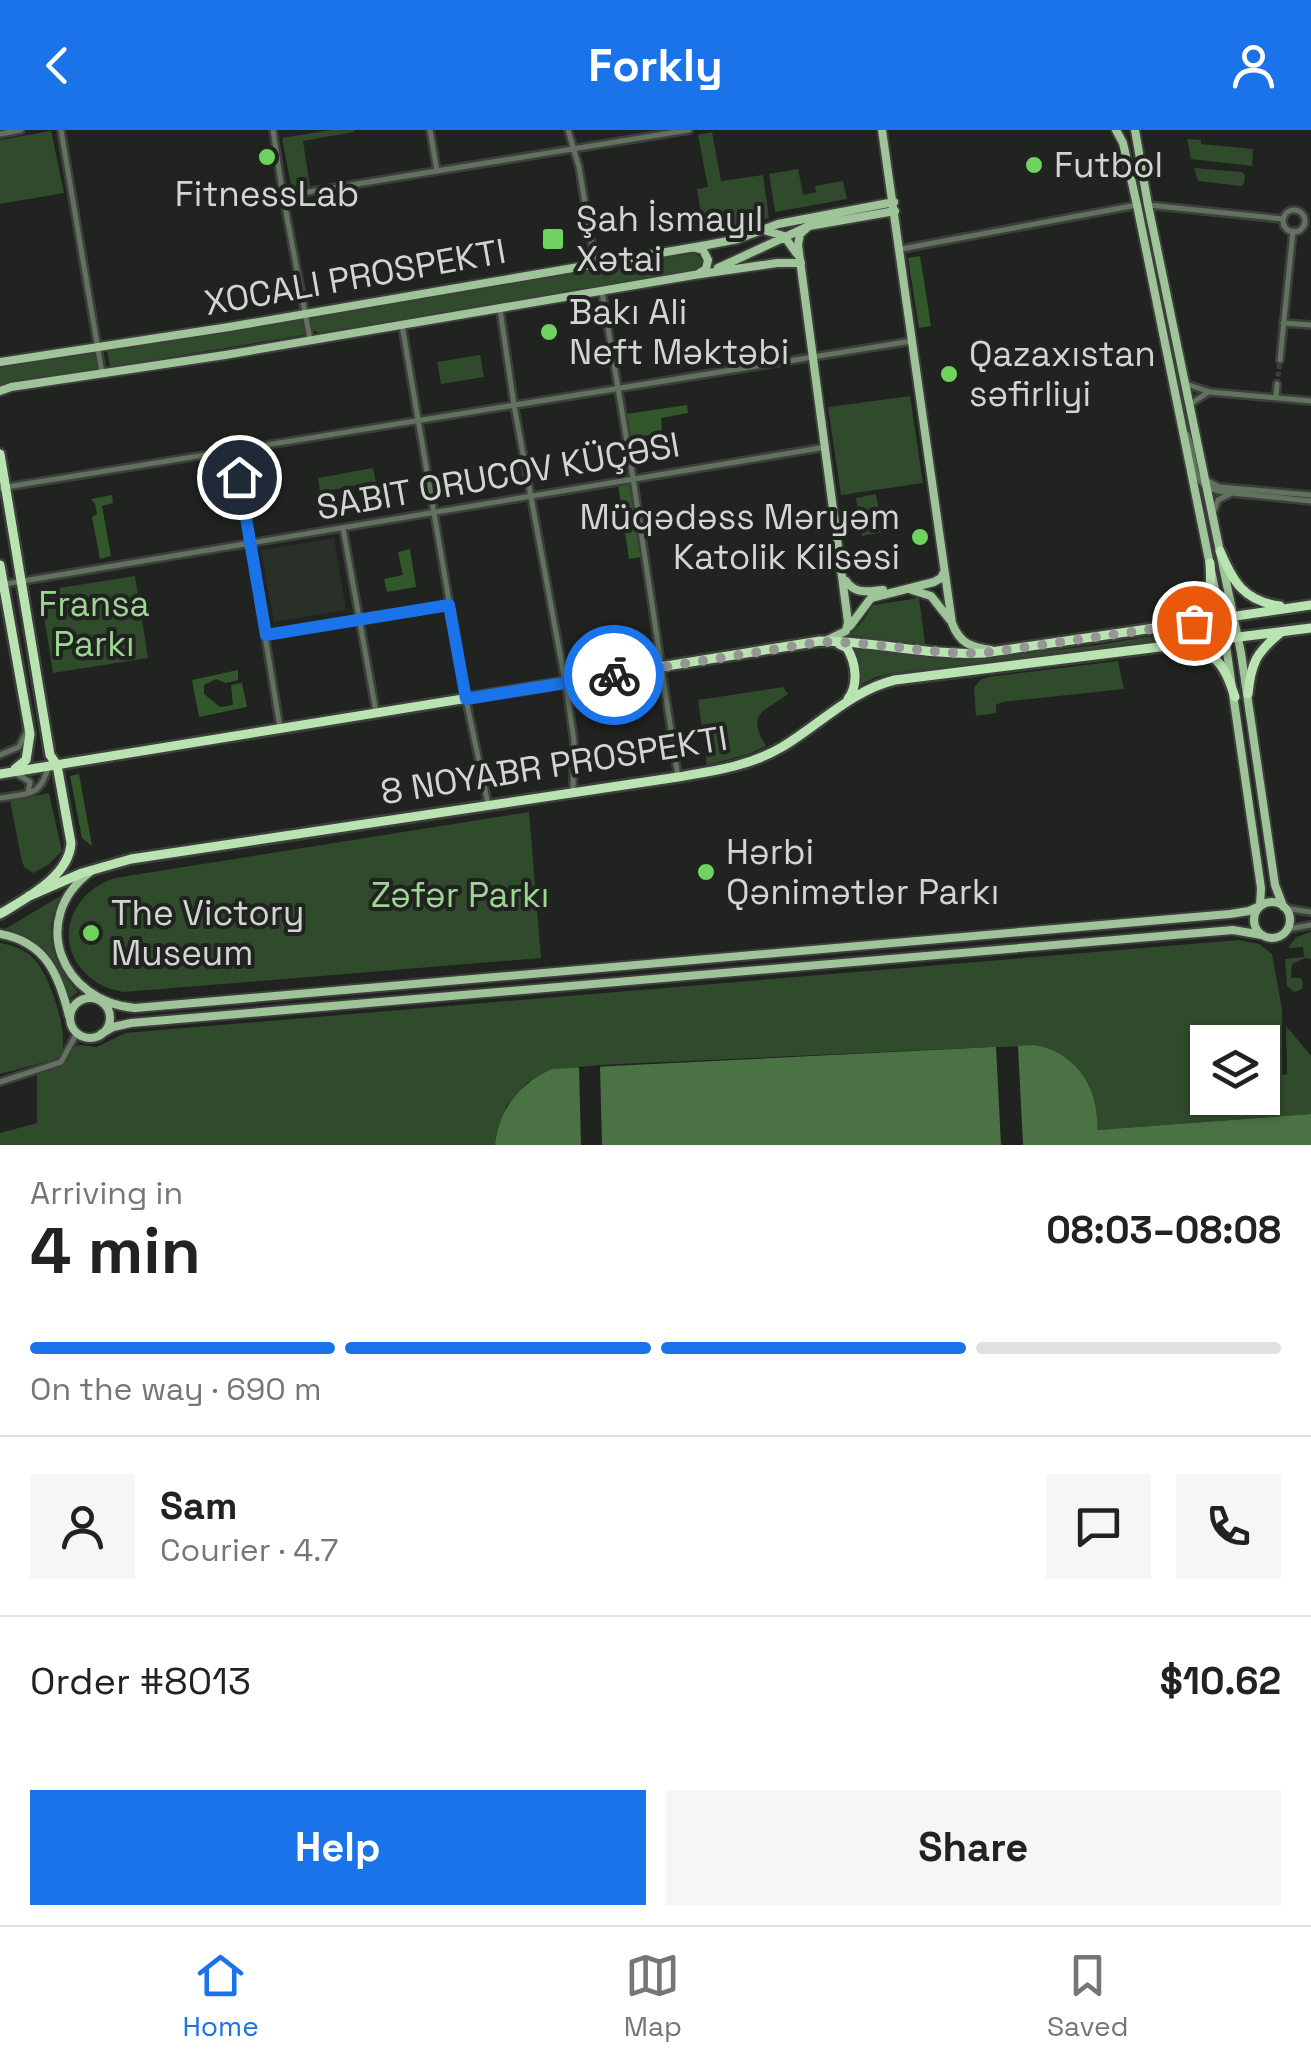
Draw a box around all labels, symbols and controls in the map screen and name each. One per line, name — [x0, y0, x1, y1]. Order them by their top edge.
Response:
text: Forkly — [588, 37, 723, 94]
icon: back — [30, 38, 85, 93]
icon: person — [1226, 38, 1281, 93]
place label: Futbol — [1054, 143, 1163, 187]
marker: FitnessLab — [256, 146, 278, 168]
marker: Futbol — [1023, 154, 1045, 176]
place label: FitnessLab — [175, 172, 359, 216]
place label: Şah İsmayıl Xətai — [576, 197, 763, 281]
marker: Şah İsmayıl Xətai — [540, 226, 566, 252]
street label: XOCALI PROSPEKTI — [201, 229, 509, 325]
place label: Bakı Ali Neft Məktəbi — [569, 290, 789, 374]
marker: Bakı Ali Neft Məktəbi — [538, 321, 560, 343]
place label: Qazaxıstan səfirliyi — [969, 332, 1156, 416]
marker: Qazaxıstan səfirliyi — [938, 363, 960, 385]
street label: SABIT ORUCOV KÜÇƏSI — [313, 422, 683, 530]
pin — [197, 435, 282, 520]
icon: home — [212, 450, 267, 505]
place label: Müqədəss Məryəm Katolik Kilsəsi — [579, 495, 900, 579]
marker: Müqədəss Məryəm Katolik Kilsəsi — [909, 526, 931, 548]
pin — [1152, 581, 1237, 666]
park label: Fransa Parkı — [38, 582, 150, 666]
icon: bag — [1167, 596, 1222, 651]
courier — [564, 625, 664, 725]
icon: bike — [587, 648, 642, 703]
street label: 8 NOYABR PROSPEKTI — [377, 716, 731, 814]
place label: Hərbi Qənimətlər Parkı — [726, 830, 999, 914]
marker: Hərbi Qənimətlər Parkı — [695, 861, 717, 883]
park label: Zəfər Parkı — [371, 873, 549, 917]
place label: The Victory Museum — [111, 891, 304, 975]
marker: The Victory Museum — [80, 922, 102, 944]
map controls — [1190, 1025, 1280, 1115]
button: layers — [1190, 1025, 1280, 1115]
text: Arriving in — [30, 1173, 183, 1213]
text: 08:03–08:08 — [1046, 1206, 1281, 1254]
text: 4 min — [30, 1209, 201, 1292]
text: On the way · 690 m — [30, 1369, 322, 1409]
button: person — [30, 1474, 135, 1579]
button: chat — [1046, 1474, 1151, 1579]
button: phone — [1176, 1474, 1281, 1579]
text: Sam — [160, 1482, 237, 1530]
text: Courier · 4.7 — [160, 1530, 338, 1570]
text: Order #8013 — [30, 1657, 251, 1705]
text: $10.62 — [1160, 1657, 1281, 1705]
button: Help — [30, 1790, 646, 1905]
button: Share — [666, 1790, 1281, 1905]
tab: Home — [182, 1948, 259, 2044]
tab: Map — [624, 1948, 682, 2044]
tab: Saved — [1047, 1948, 1129, 2044]

